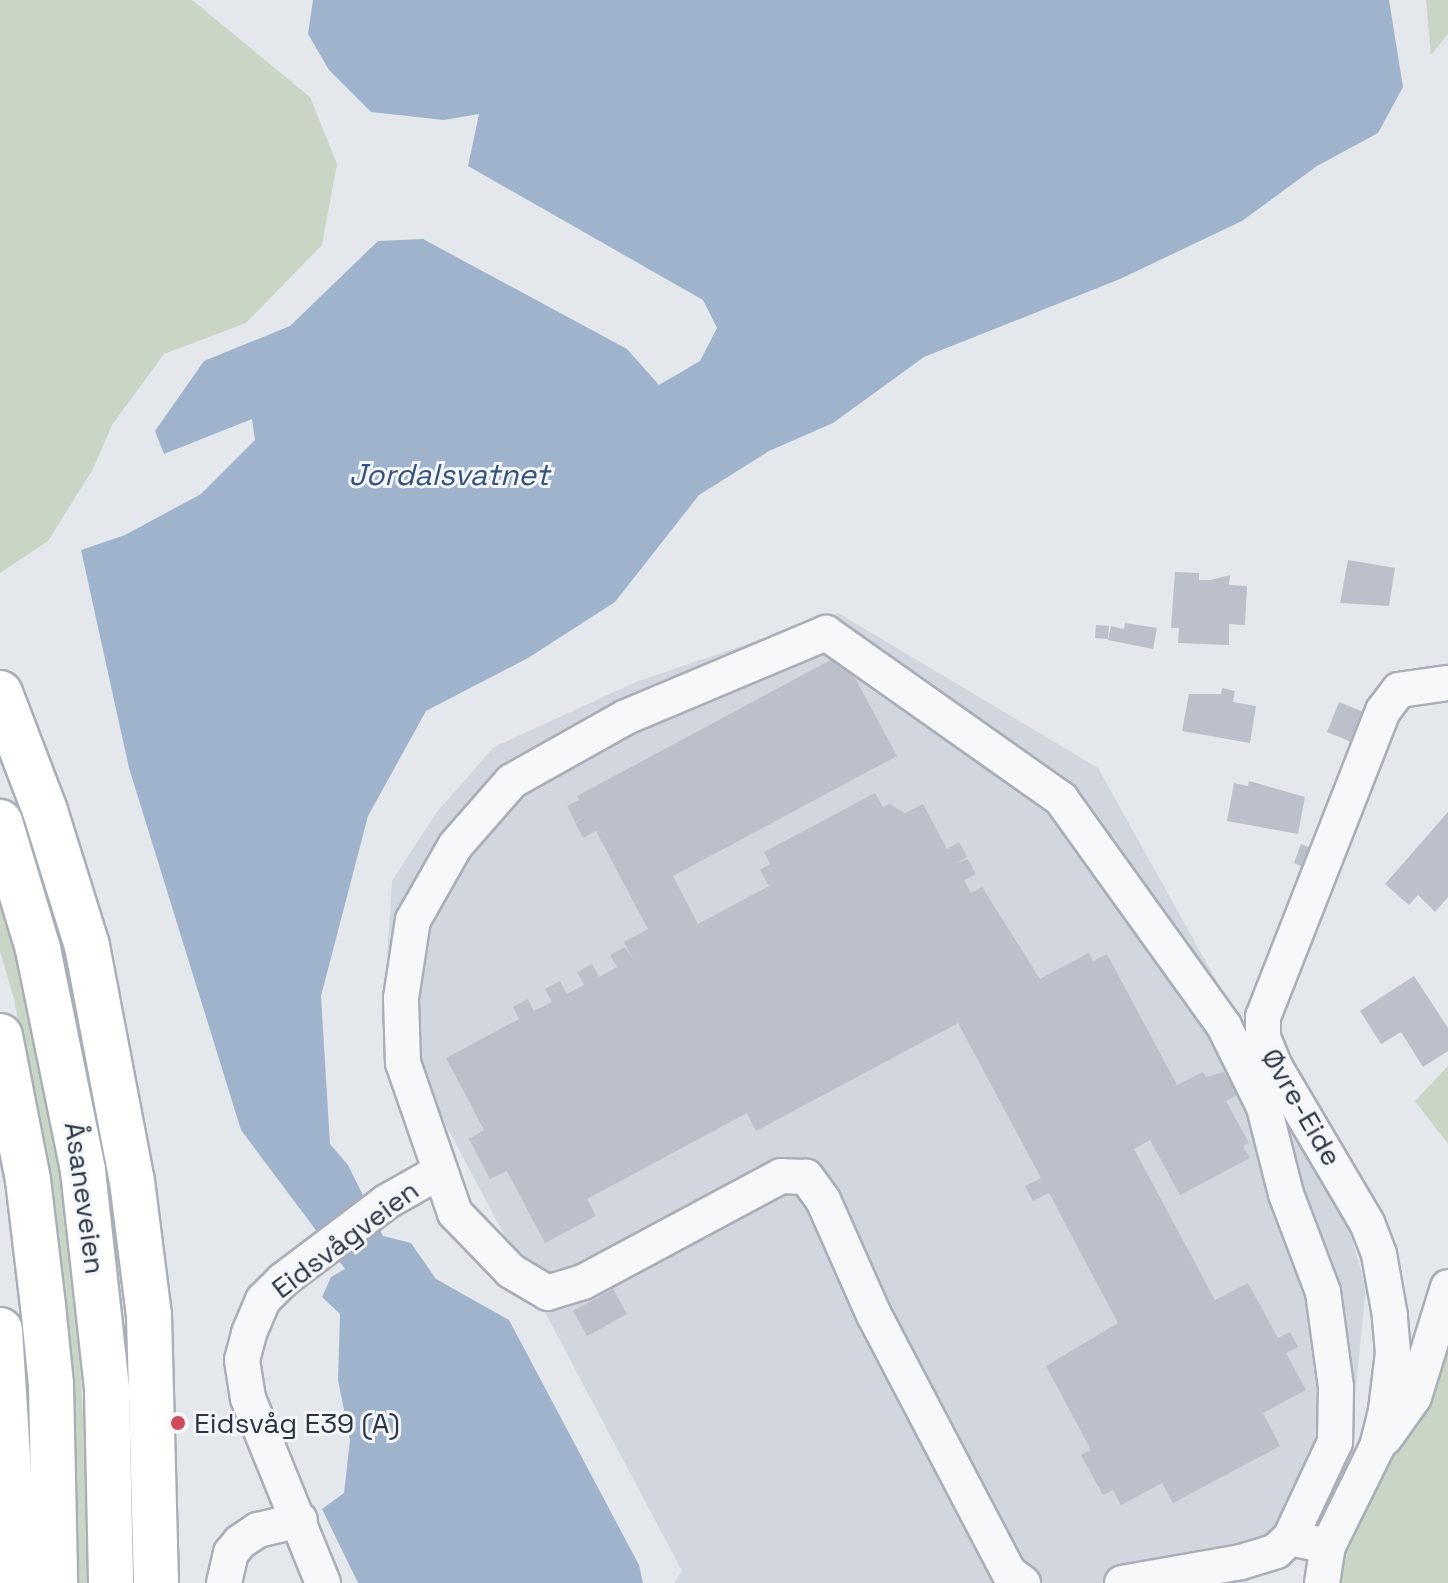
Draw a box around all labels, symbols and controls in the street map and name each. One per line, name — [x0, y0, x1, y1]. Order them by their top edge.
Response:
water label: Jordalsvatnet — [349, 457, 549, 493]
street label: Øvre-Eide — [1255, 1042, 1349, 1172]
street label: Åsaneveien — [58, 1120, 112, 1276]
street label: Eidsvågveien — [265, 1173, 425, 1305]
place label: Eidsvåg E39 (A) — [194, 1406, 400, 1440]
marker: Eidsvåg E39 (A) — [169, 1414, 187, 1432]

